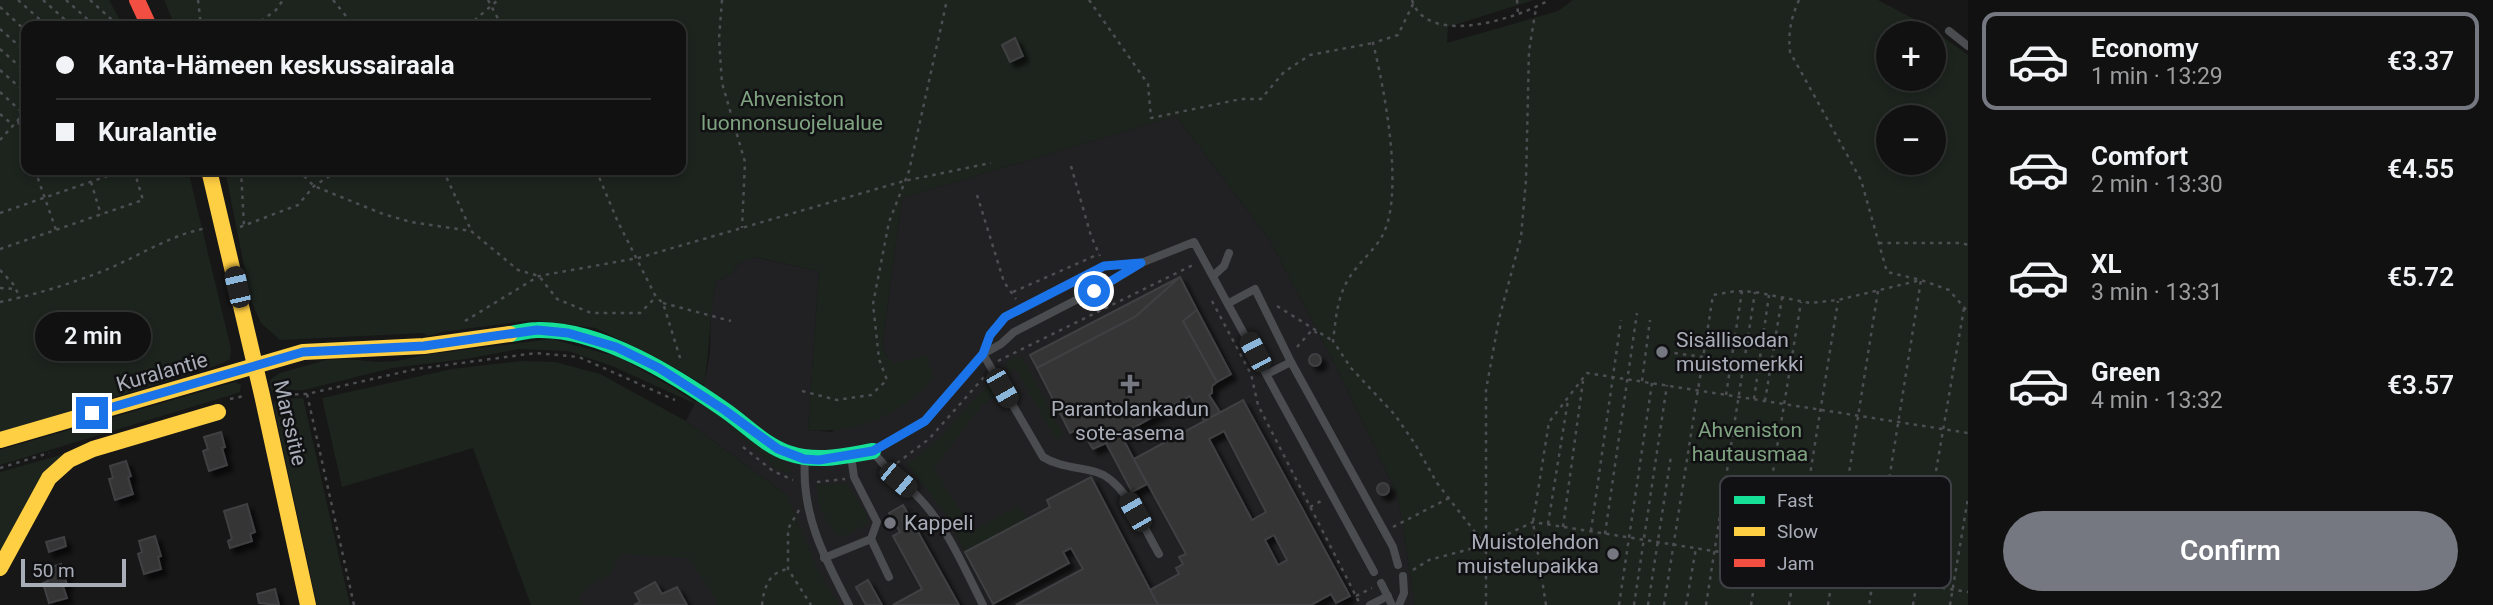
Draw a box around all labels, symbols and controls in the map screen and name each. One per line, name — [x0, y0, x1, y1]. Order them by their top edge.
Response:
map controls — [1876, 21, 1946, 175]
button: + — [1876, 21, 1946, 91]
icon: car — [2007, 30, 2070, 93]
text: Economy — [2091, 33, 2198, 63]
text: €3.37 — [2387, 46, 2454, 76]
text: Kanta-Hämeen keskussairaala — [98, 50, 455, 80]
text: 1 min · 13:29 — [2091, 63, 2223, 90]
park label: Ahveniston luonnonsuojelualue — [701, 87, 883, 135]
button: − — [1876, 105, 1946, 175]
text: Kuralantie — [98, 117, 217, 147]
icon: car — [2007, 138, 2070, 201]
text: Comfort — [2091, 141, 2188, 171]
text: €4.55 — [2387, 154, 2454, 184]
text: 2 min · 13:30 — [2091, 171, 2223, 198]
icon: car — [2007, 246, 2070, 309]
text: XL — [2091, 249, 2122, 279]
text: €5.72 — [2387, 262, 2454, 292]
car — [223, 264, 252, 310]
route start — [1078, 275, 1110, 307]
text: 3 min · 13:31 — [2091, 279, 2223, 306]
callout: 2 min — [34, 312, 150, 360]
text: 2 min — [64, 323, 122, 350]
place label: Sisällisodan muistomerkki — [1676, 328, 1804, 376]
car — [1236, 329, 1275, 375]
marker: Sisällisodan muistomerkki — [1654, 344, 1670, 360]
street label: Kuralantie — [114, 348, 210, 396]
icon: car — [2007, 354, 2070, 417]
text: Green — [2091, 357, 2161, 387]
car — [983, 365, 1022, 411]
text: €3.57 — [2387, 370, 2454, 400]
marker: Parantolankadun sote-asema — [1120, 374, 1140, 394]
street label: Marssitie — [269, 378, 311, 468]
text: 4 min · 13:32 — [2091, 387, 2223, 414]
route end — [76, 397, 108, 429]
place label: Parantolankadun sote-asema — [1051, 397, 1209, 445]
park label: Ahveniston hautausmaa — [1692, 418, 1808, 466]
car — [876, 458, 921, 502]
legend — [1720, 476, 1951, 588]
car — [1116, 489, 1155, 535]
text: Fast — [1777, 489, 1814, 512]
place label: Kappeli — [904, 511, 974, 535]
button: Confirm — [2003, 511, 2458, 591]
marker: Kappeli — [882, 515, 898, 531]
text: Slow — [1777, 520, 1818, 543]
place label: Muistolehdon muistelupaikka — [1457, 530, 1599, 578]
marker: Muistolehdon muistelupaikka — [1605, 546, 1621, 562]
text: Jam — [1777, 552, 1814, 575]
scale bar — [21, 556, 126, 588]
text: 50 m — [32, 559, 75, 582]

